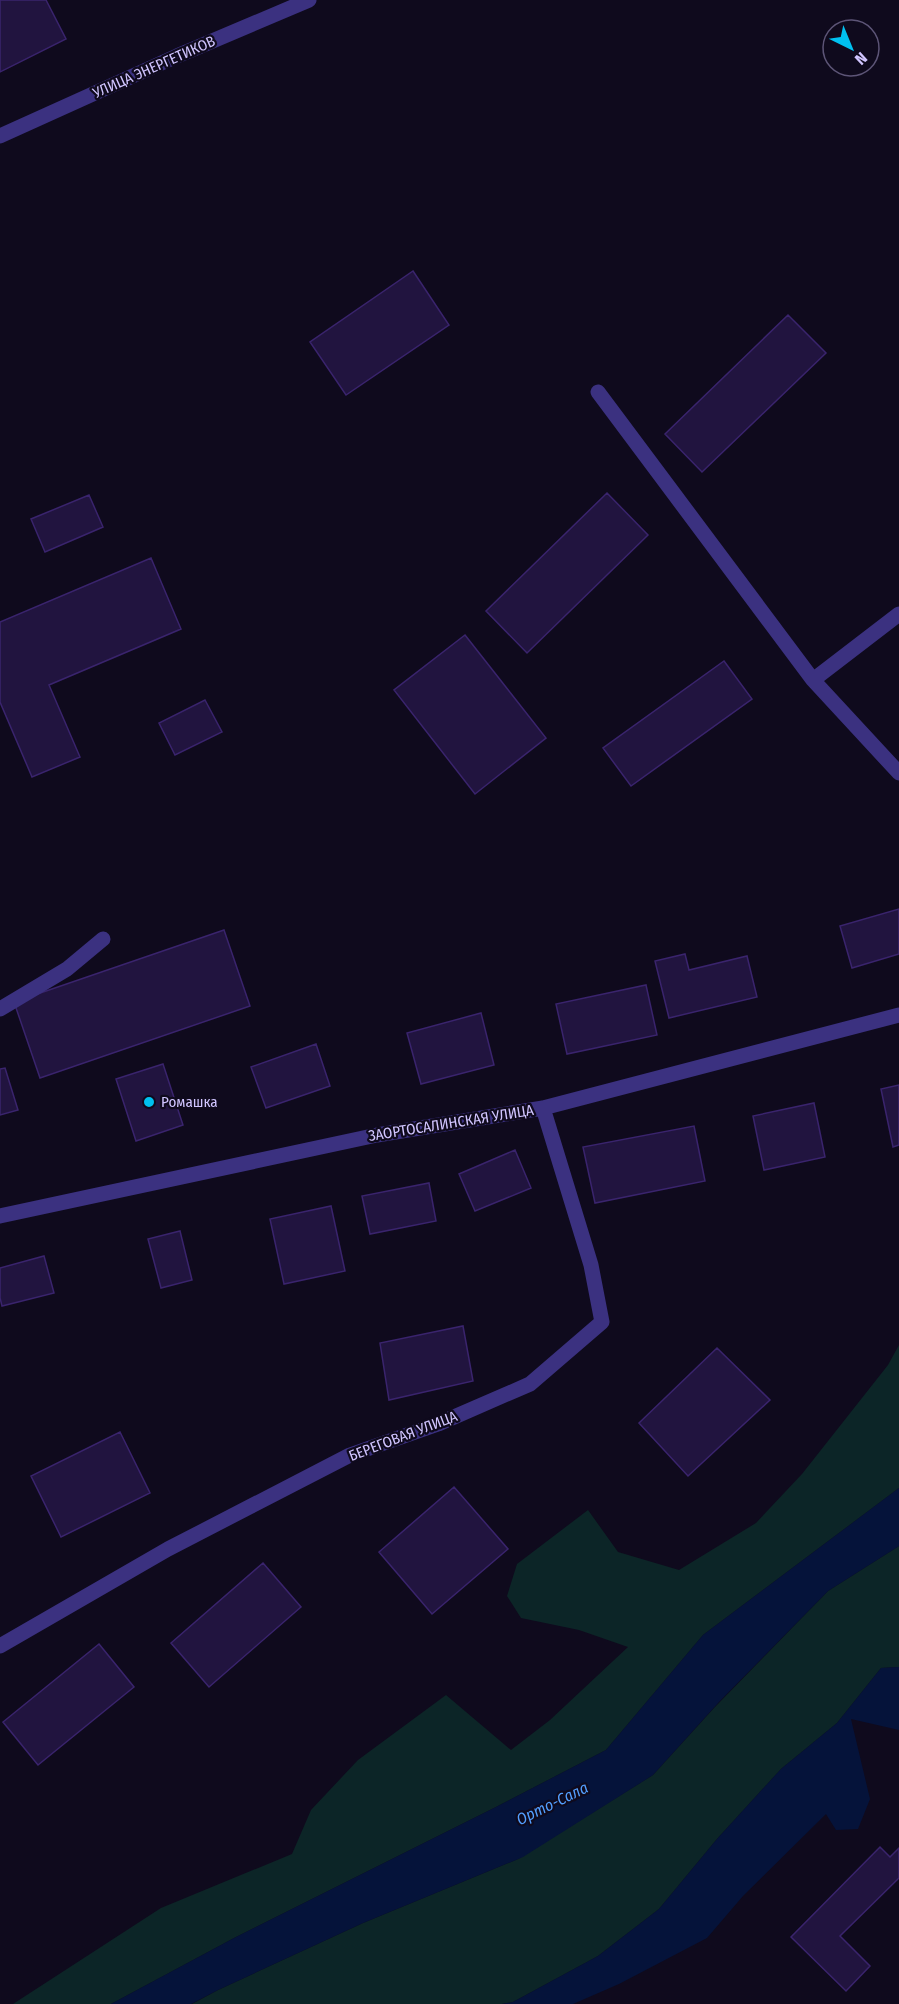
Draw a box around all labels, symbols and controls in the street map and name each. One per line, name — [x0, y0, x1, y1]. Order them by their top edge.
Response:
north arrow — [821, 18, 881, 78]
street label: УЛИЦА ЭНЕРГЕТИКОВ — [89, 32, 218, 102]
text: N — [851, 48, 871, 69]
place label: Ромашка — [161, 1093, 218, 1111]
marker: Ромашка — [142, 1095, 156, 1109]
street label: ЗАОРТОСАЛИНСКАЯ УЛИЦА — [367, 1101, 535, 1145]
street label: БЕРЕГОВАЯ УЛИЦА — [346, 1407, 460, 1465]
water label: Орто-Сала — [513, 1778, 591, 1829]

